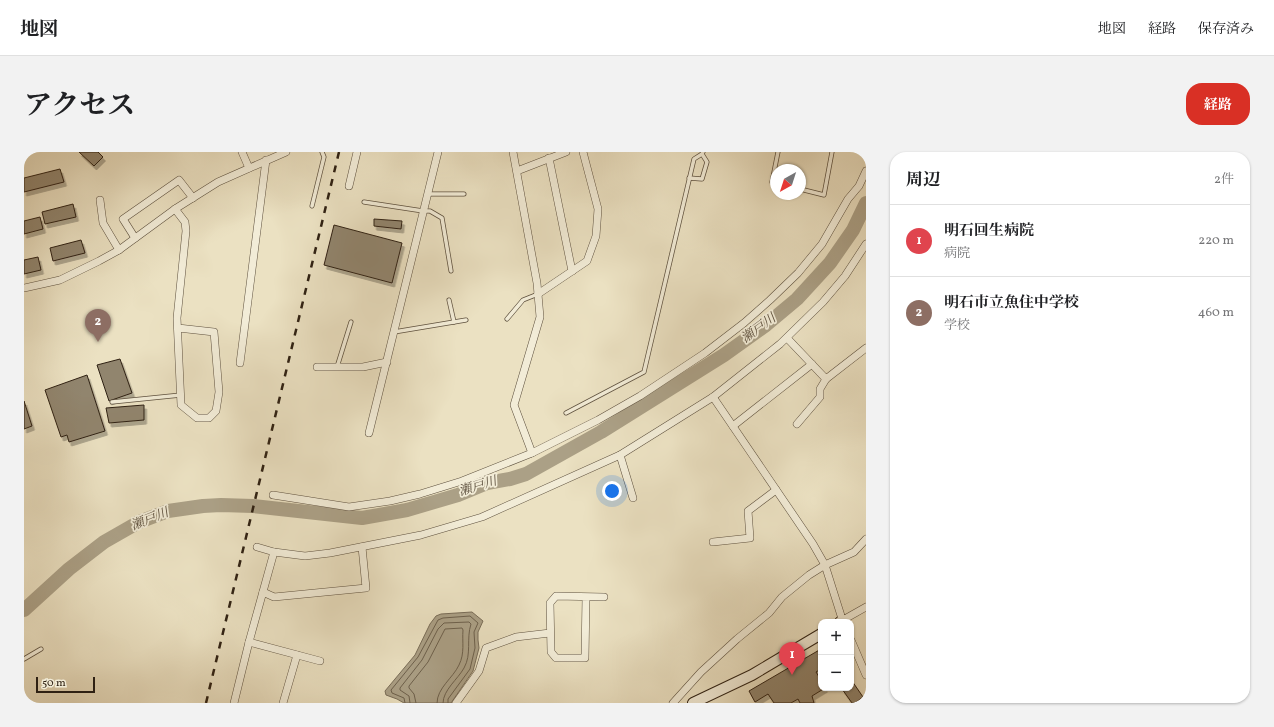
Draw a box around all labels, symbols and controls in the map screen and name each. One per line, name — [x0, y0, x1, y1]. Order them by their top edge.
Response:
text: 地図 — [20, 17, 58, 43]
text: 地図 — [1098, 20, 1126, 39]
text: 経路 — [1148, 20, 1176, 39]
text: 保存済み — [1198, 20, 1254, 39]
button: 経路 — [1186, 83, 1250, 125]
text: アクセス — [24, 87, 135, 126]
north arrow — [770, 164, 806, 200]
text: 周辺 — [906, 169, 940, 192]
text: 2件 — [1214, 171, 1234, 189]
text: 明石回生病院 — [944, 221, 1034, 242]
text: 1 — [916, 232, 922, 250]
text: 220 m — [1198, 232, 1234, 250]
text: 病院 — [944, 245, 970, 263]
text: 明石市立魚住中学校 — [944, 293, 1079, 314]
text: 2 — [916, 304, 922, 322]
text: 460 m — [1198, 304, 1234, 322]
pin: 2 — [85, 309, 111, 342]
water label: 瀬戸川 — [738, 309, 782, 348]
text: 学校 — [944, 317, 970, 335]
water label: 瀬戸川 — [457, 472, 501, 501]
your location — [602, 481, 622, 501]
water label: 瀬戸川 — [129, 504, 173, 536]
map controls — [818, 619, 854, 691]
button: + — [818, 619, 854, 655]
pin: 1 — [779, 642, 805, 675]
button: − — [818, 655, 854, 691]
scale bar — [36, 675, 95, 694]
text: 50 m — [42, 676, 66, 691]

